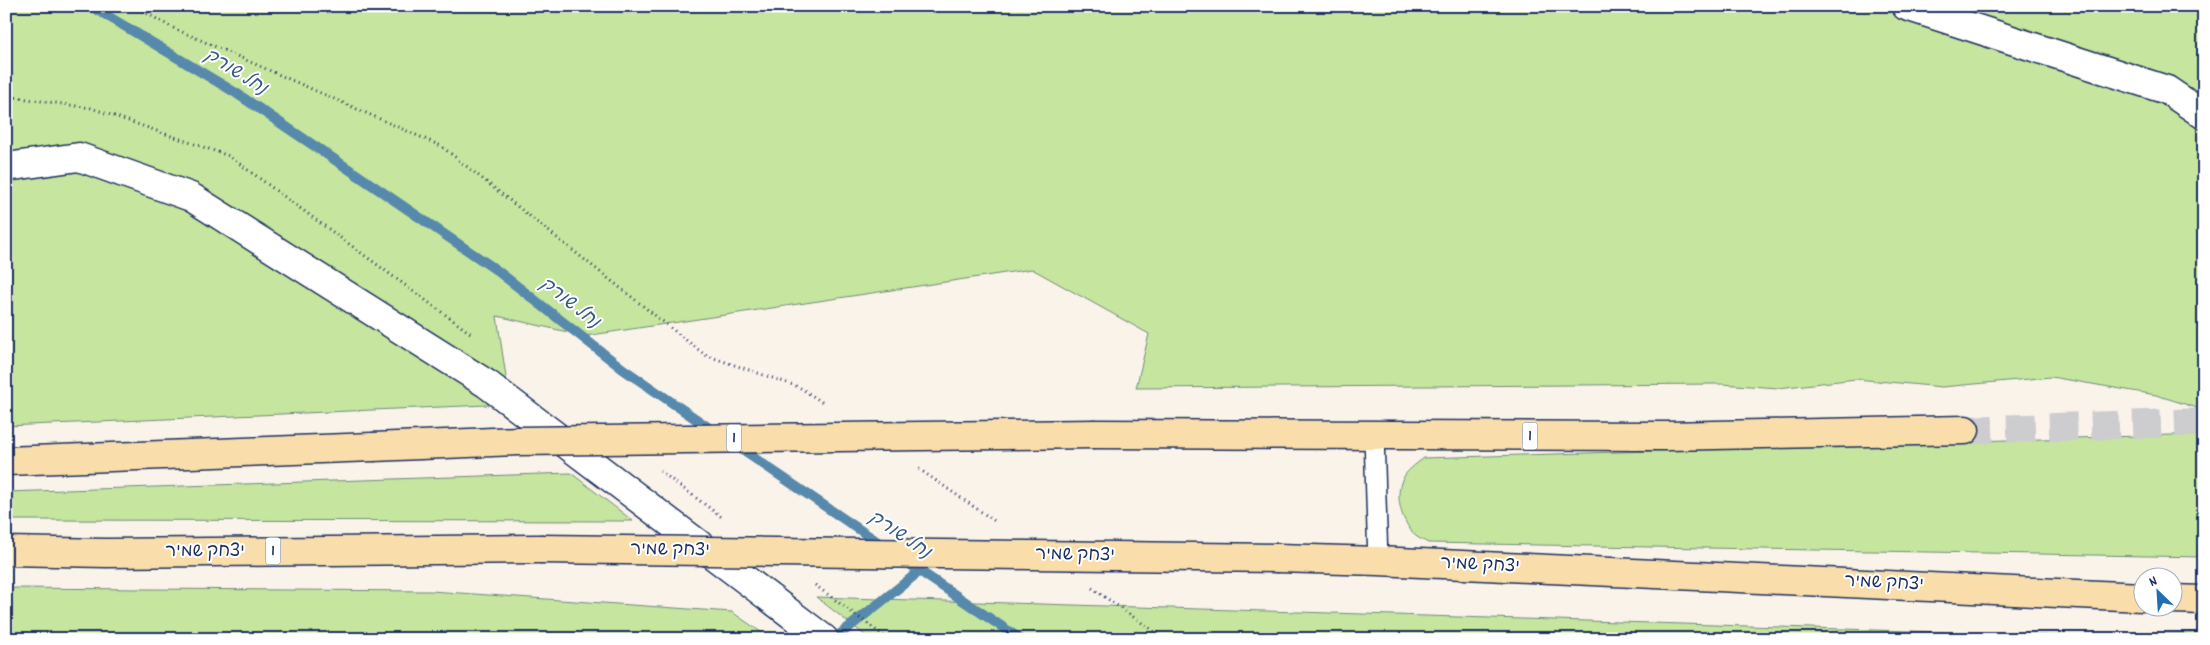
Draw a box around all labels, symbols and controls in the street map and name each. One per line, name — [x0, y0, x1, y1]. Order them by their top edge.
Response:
water label: נחל שורק — [198, 43, 273, 104]
water label: נחל שורק — [533, 272, 606, 337]
road number: 1 — [1522, 422, 1538, 450]
road number: 1 — [726, 424, 742, 452]
water label: נחל שורק — [862, 505, 937, 568]
road number: 1 — [266, 538, 280, 564]
street label: יצחק שמיר — [630, 538, 710, 564]
street label: יצחק שמיר — [165, 540, 245, 565]
street label: יצחק שמיר — [1035, 543, 1115, 569]
street label: יצחק שמיר — [1440, 551, 1520, 581]
north arrow — [2132, 568, 2182, 618]
street label: יצחק שמיר — [1844, 569, 1924, 599]
text: N — [2146, 571, 2161, 593]

